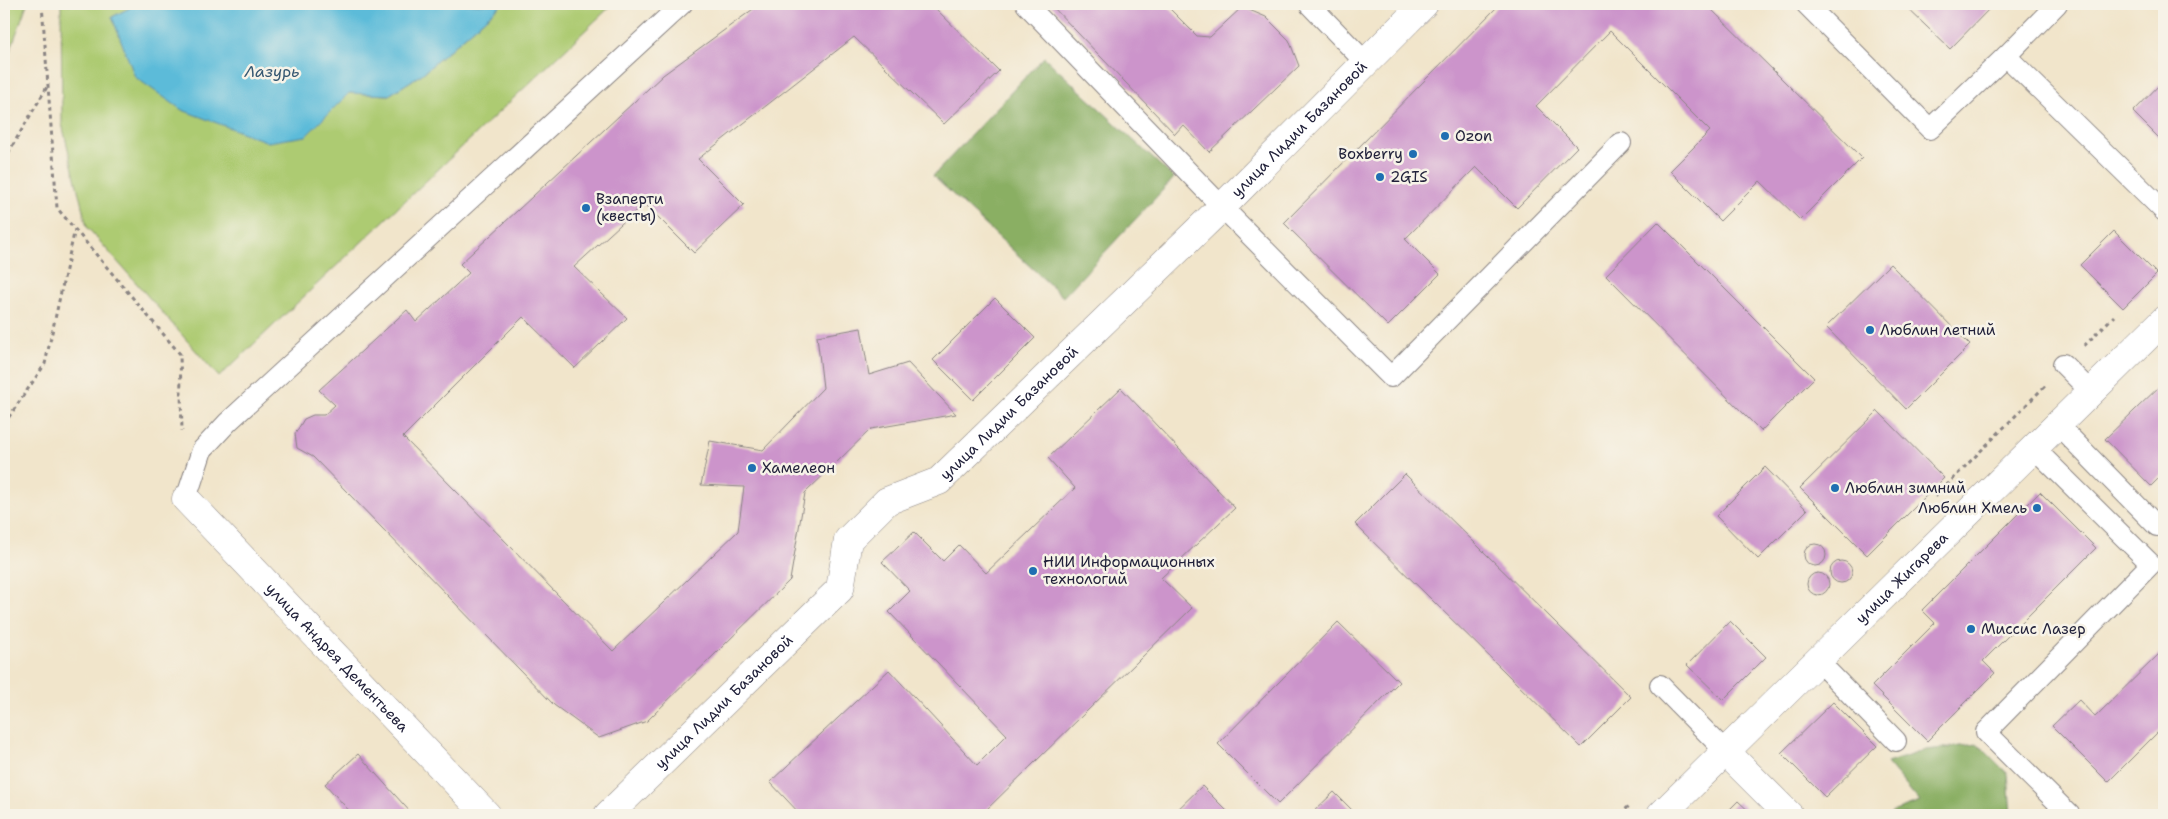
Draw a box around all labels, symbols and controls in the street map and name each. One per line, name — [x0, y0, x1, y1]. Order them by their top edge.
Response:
street label: улица Лидии Базановой — [1227, 57, 1372, 202]
water label: Лазурь — [244, 61, 299, 82]
place label: Ozon — [1455, 126, 1492, 146]
marker: Ozon — [1439, 130, 1451, 142]
place label: Boxberry — [1338, 144, 1403, 164]
marker: Boxberry — [1407, 148, 1419, 160]
place label: 2GIS — [1390, 167, 1428, 187]
marker: 2GIS — [1374, 171, 1386, 183]
place label: Взаперти (квесты) — [596, 189, 664, 226]
marker: Взаперти (квесты) — [580, 202, 592, 214]
place label: Люблин летний — [1880, 320, 1996, 340]
marker: Люблин летний — [1864, 324, 1876, 336]
street label: улица Лидии Базановой — [936, 342, 1083, 485]
place label: Хамелеон — [762, 458, 835, 478]
marker: Хамелеон — [746, 462, 758, 474]
place label: Люблин зимний — [1845, 478, 1966, 498]
marker: Люблин зимний — [1829, 482, 1841, 494]
place label: Люблин Хмель — [1918, 498, 2027, 518]
marker: Люблин Хмель — [2031, 502, 2043, 514]
street label: улица Жигарева — [1851, 527, 1953, 628]
place label: НИИ Информационных технологий — [1043, 552, 1215, 589]
marker: НИИ Информационных технологий — [1027, 565, 1039, 577]
street label: улица Андрея Дементьева — [261, 579, 413, 737]
place label: Миссис Лазер — [1981, 619, 2086, 639]
marker: Миссис Лазер — [1965, 623, 1977, 635]
street label: улица Лидии Базановой — [651, 630, 797, 774]

